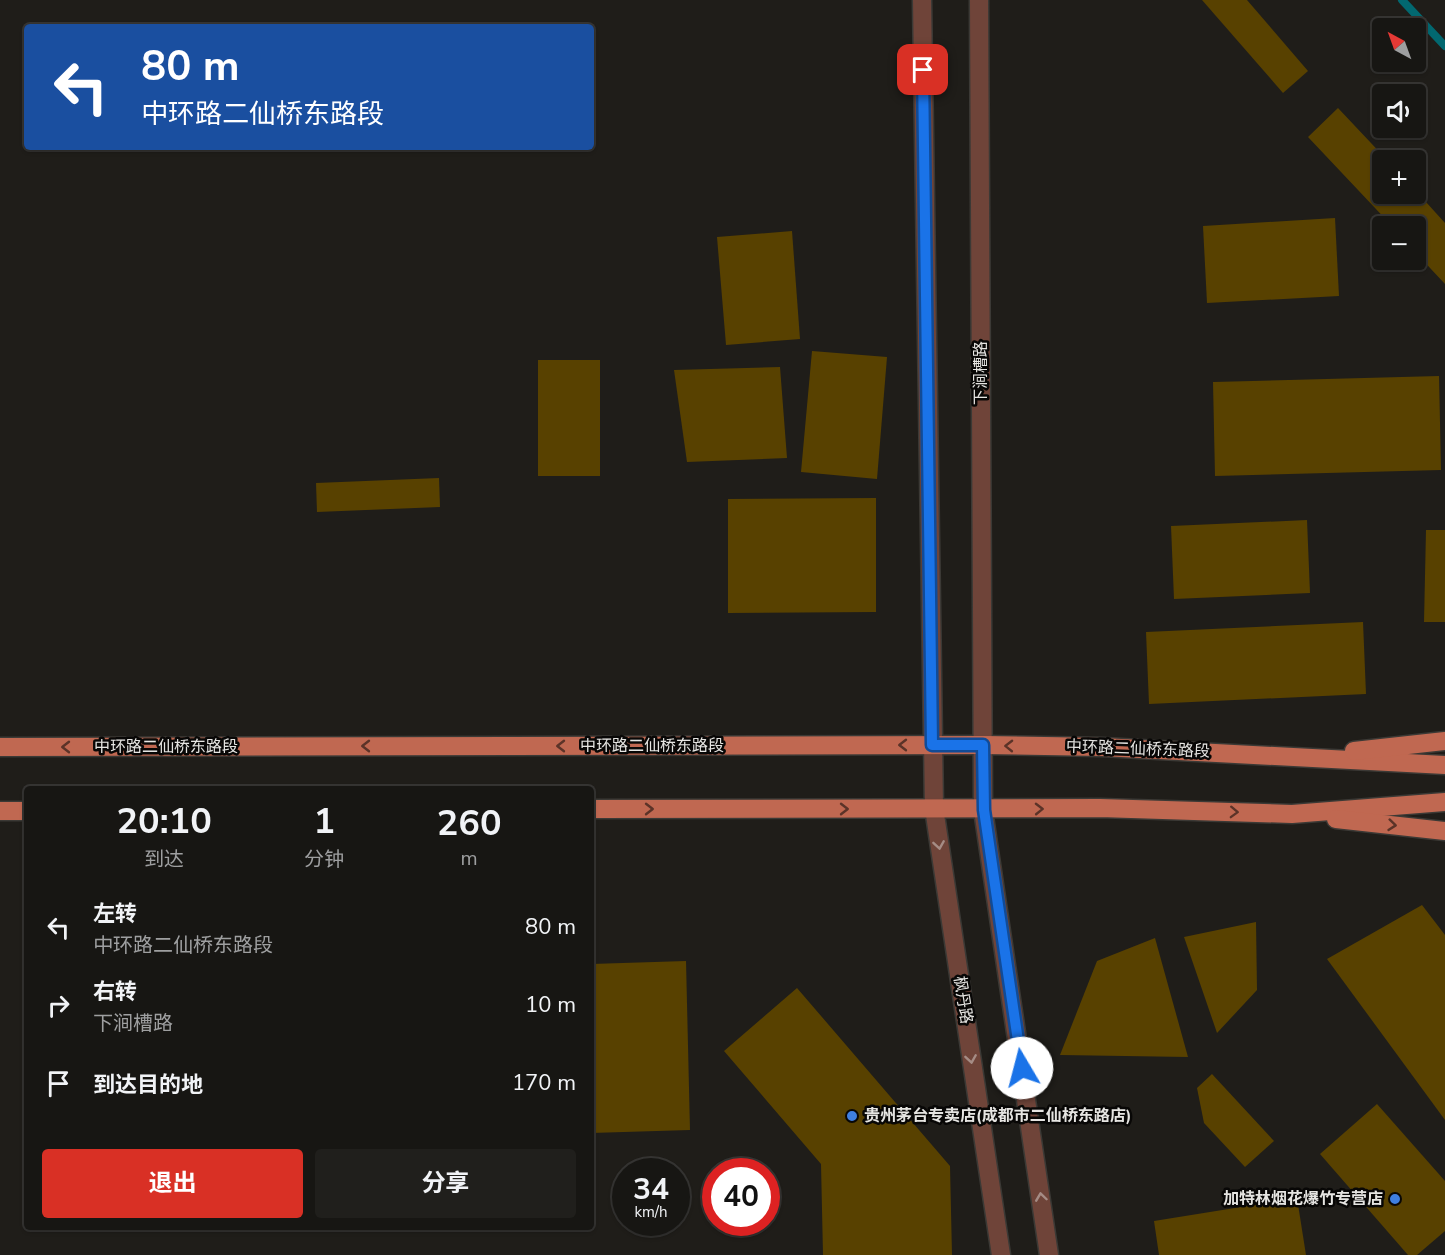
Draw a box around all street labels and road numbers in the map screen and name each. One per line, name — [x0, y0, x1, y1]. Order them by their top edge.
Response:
street label: 下涧槽路 — [970, 341, 992, 405]
street label: 中环路二仙桥东路段 — [580, 735, 724, 757]
street label: 中环路二仙桥东路段 — [1066, 735, 1210, 763]
street label: 中环路二仙桥东路段 — [94, 736, 238, 758]
street label: 枫丹路 — [948, 975, 978, 1025]

